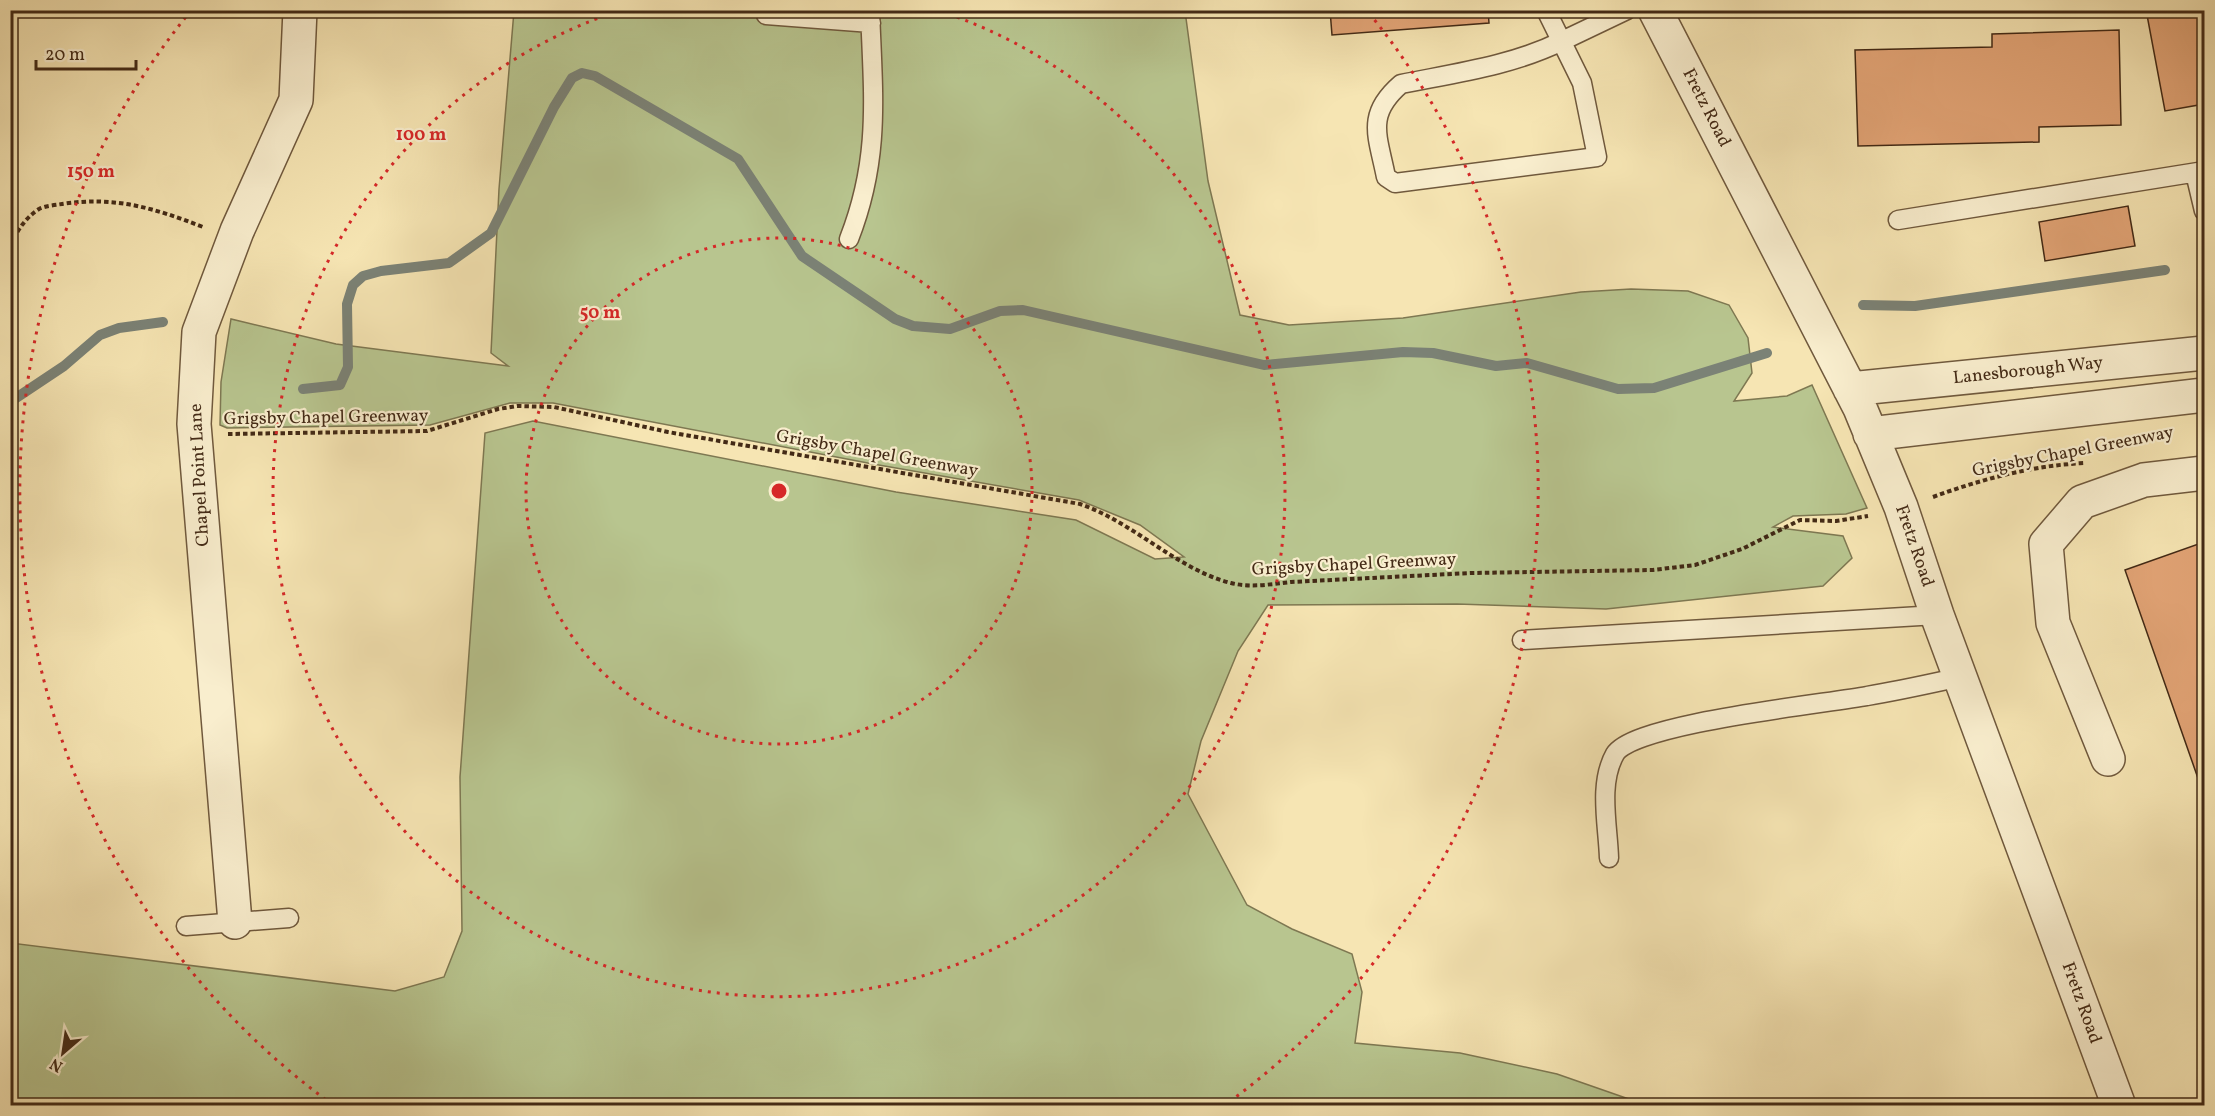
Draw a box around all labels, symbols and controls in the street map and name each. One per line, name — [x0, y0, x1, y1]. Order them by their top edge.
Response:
scale bar — [36, 33, 136, 71]
text: 20 m — [45, 43, 85, 68]
street label: Fretz Road — [1676, 64, 1736, 152]
text: 100 m — [396, 123, 446, 148]
text: 150 m — [67, 160, 115, 185]
text: 50 m — [580, 301, 620, 326]
street label: Lanesborough Way — [1952, 351, 2104, 391]
street label: Chapel Point Lane — [184, 403, 216, 547]
street label: Grigsby Chapel Greenway — [223, 404, 429, 432]
street label: Grigsby Chapel Greenway — [1970, 420, 2176, 484]
street label: Grigsby Chapel Greenway — [774, 424, 980, 484]
centre of rings — [769, 481, 789, 501]
street label: Fretz Road — [1888, 502, 1940, 590]
street label: Grigsby Chapel Greenway — [1251, 547, 1457, 583]
street label: Fretz Road — [2055, 959, 2107, 1047]
north arrow — [33, 1023, 93, 1083]
text: N — [46, 1052, 67, 1077]

